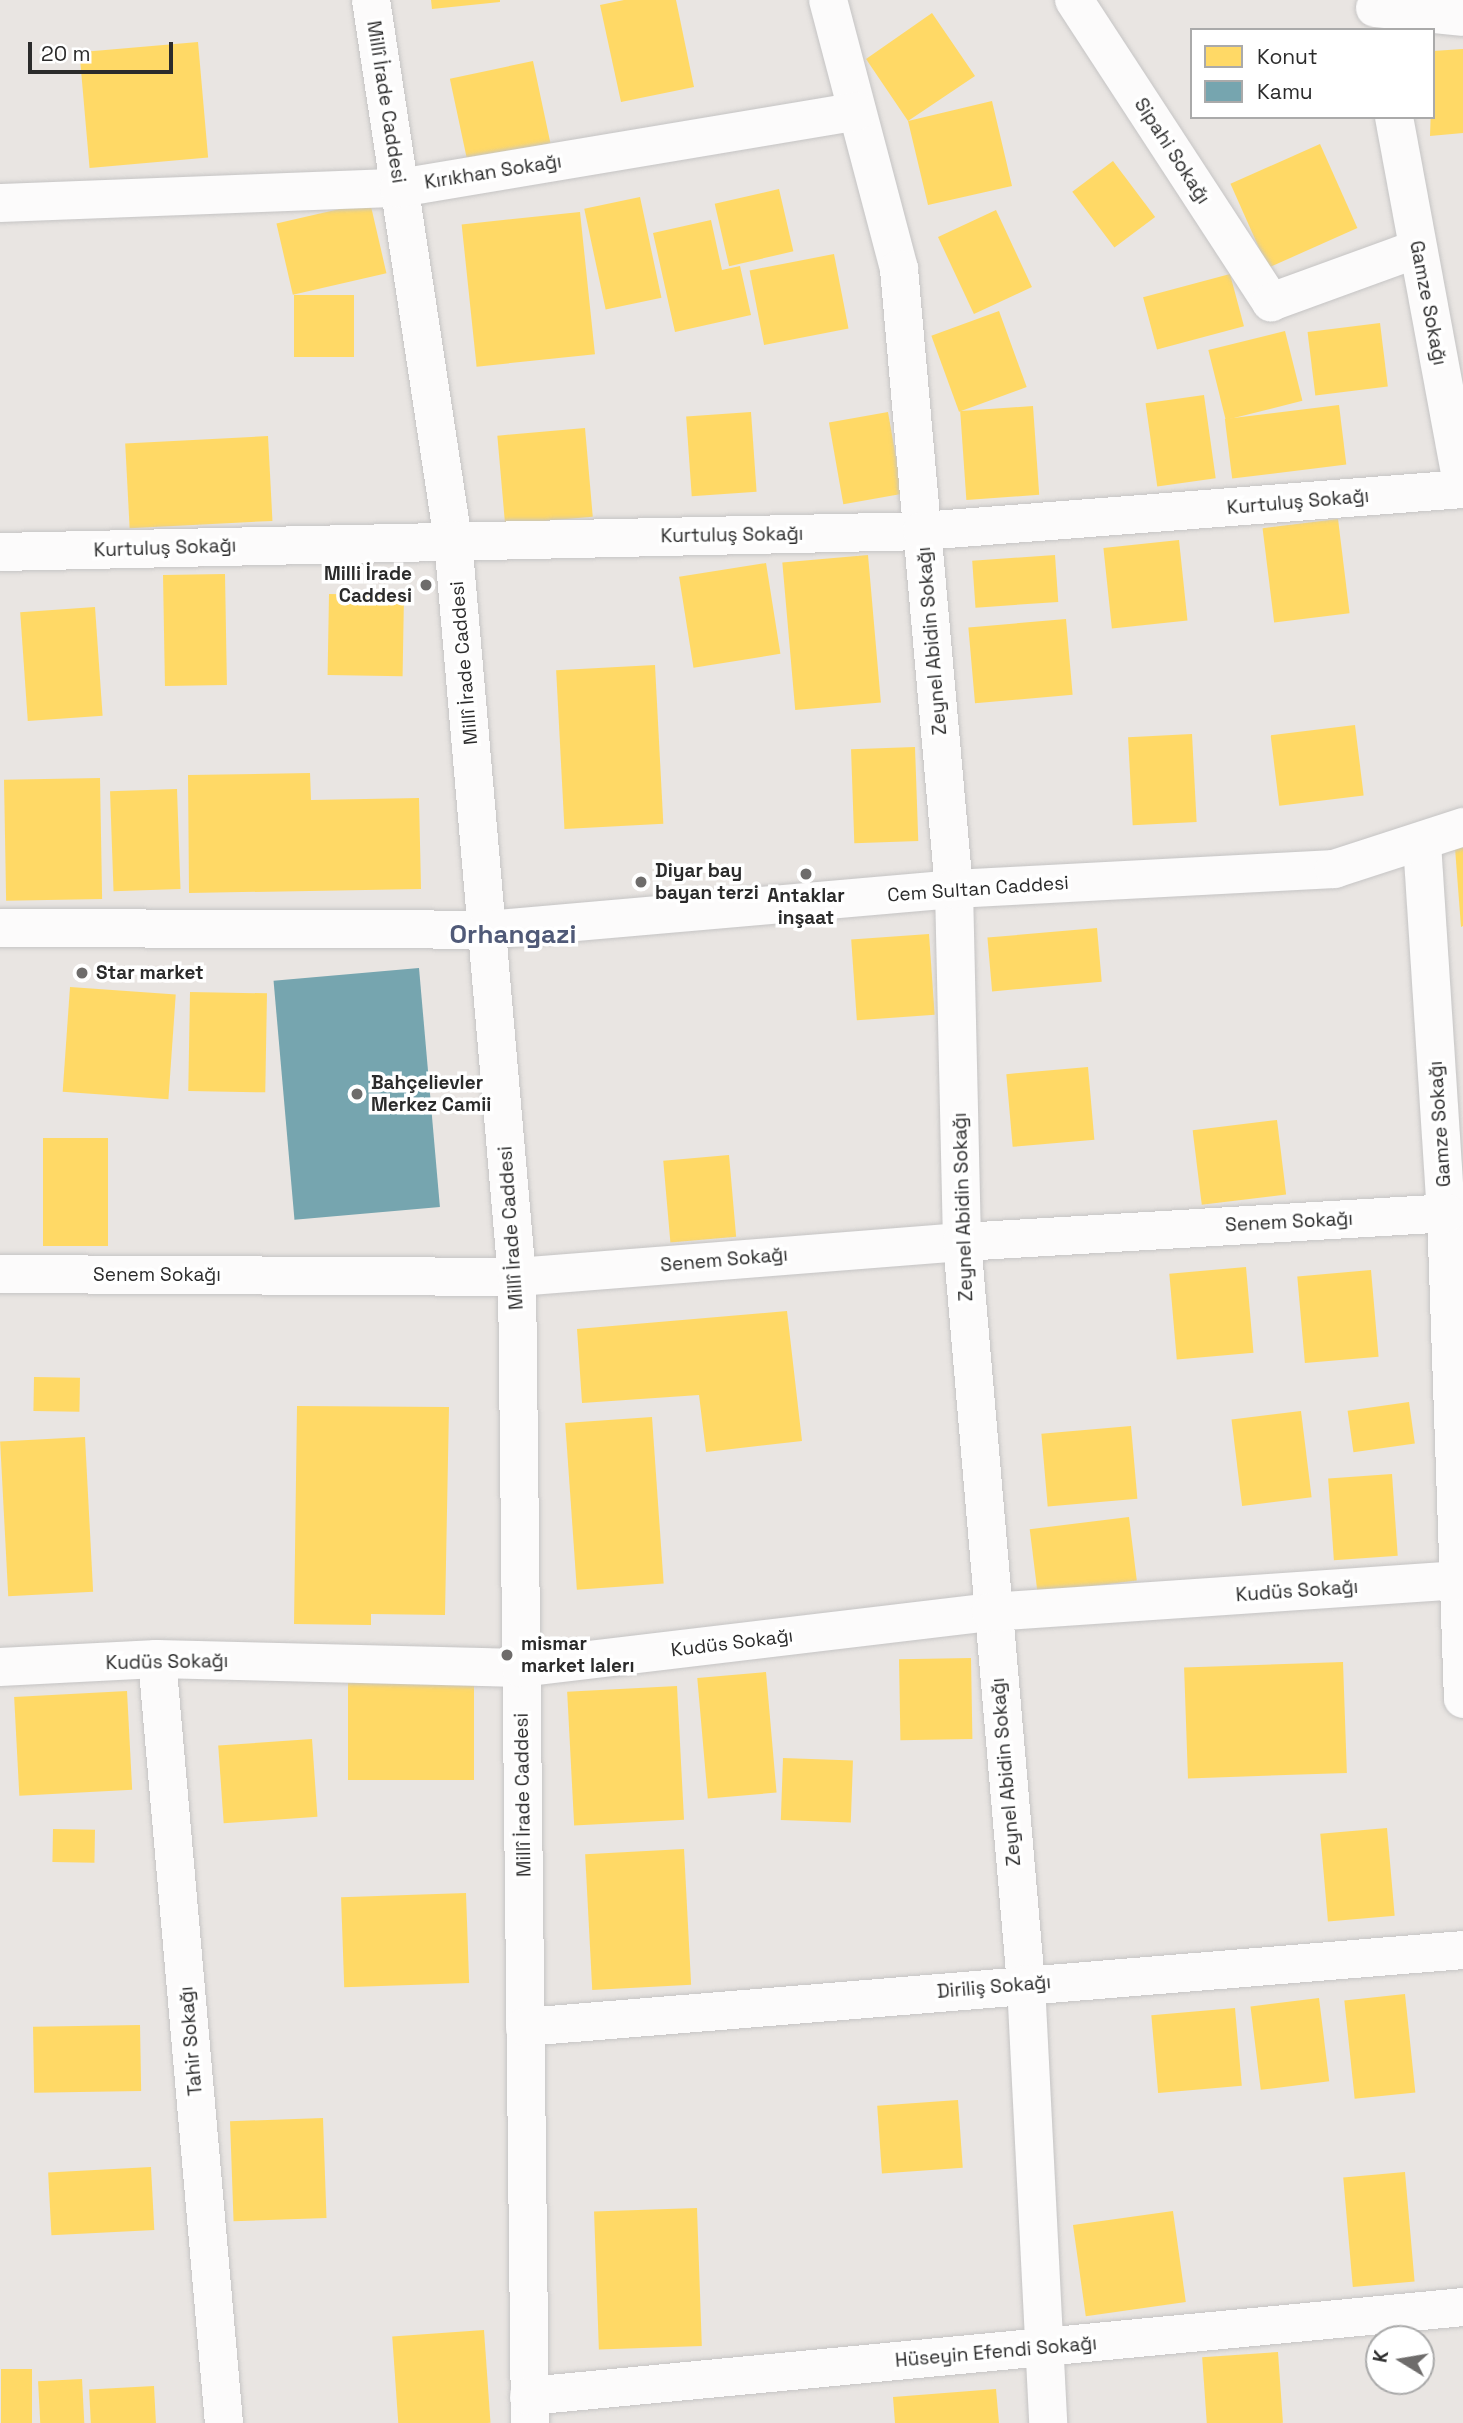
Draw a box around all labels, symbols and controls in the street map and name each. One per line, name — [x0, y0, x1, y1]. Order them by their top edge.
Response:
street label: Millî İrade Caddesi — [362, 19, 410, 185]
scale bar — [32, 28, 177, 72]
legend — [1190, 28, 1435, 119]
text: 20 m — [41, 40, 91, 67]
text: Konut — [1257, 43, 1318, 70]
text: Kamu — [1257, 78, 1313, 105]
street label: Sipahi Sokağı — [1129, 94, 1215, 208]
street label: Kırıkhan Sokağı — [423, 150, 563, 194]
street label: Gamze Sokağı — [1405, 239, 1451, 367]
street label: Kurtuluş Sokağı — [1226, 484, 1370, 520]
street label: Kurtuluş Sokağı — [660, 522, 804, 548]
street label: Kurtuluş Sokağı — [93, 534, 237, 562]
street label: Zeynel Abidin Sokağı — [912, 546, 952, 736]
place label: Milli İrade Caddesi — [324, 563, 412, 607]
marker: Milli İrade Caddesi — [418, 577, 434, 593]
street label: Millî İrade Caddesi — [445, 580, 483, 746]
place label: Diyar bay bayan terzi — [655, 860, 759, 904]
marker: Antaklar inşaat — [798, 866, 814, 882]
street label: Cem Sultan Caddesi — [886, 871, 1070, 907]
marker: Diyar bay bayan terzi — [633, 874, 649, 890]
place label: Antaklar inşaat — [767, 885, 845, 929]
district label: Orhangazi — [450, 919, 576, 951]
place label: Star market — [96, 962, 204, 984]
marker: Star market — [74, 965, 90, 981]
street label: Gamze Sokağı — [1424, 1060, 1456, 1188]
place label: Bahçelievler Merkez Camii — [371, 1072, 491, 1116]
marker: Bahçelievler Merkez Camii — [349, 1086, 365, 1102]
street label: Zeynel Abidin Sokağı — [948, 1112, 978, 1302]
street label: Millî İrade Caddesi — [494, 1145, 528, 1311]
street label: Senem Sokağı — [1225, 1207, 1353, 1237]
street label: Senem Sokağı — [659, 1243, 789, 1277]
street label: Senem Sokağı — [93, 1264, 221, 1286]
street label: Kudüs Sokağı — [1235, 1575, 1359, 1607]
street label: Kudüs Sokağı — [670, 1624, 794, 1662]
place label: mismar market lalerı — [521, 1633, 635, 1677]
marker: mismar market lalerı — [499, 1647, 515, 1663]
street label: Kudüs Sokağı — [105, 1650, 229, 1674]
street label: Zeynel Abidin Sokağı — [986, 1677, 1026, 1867]
street label: Millî İrade Caddesi — [510, 1713, 536, 1877]
street label: Diriliş Sokağı — [936, 1971, 1052, 2003]
street label: Tahir Sokağı — [175, 1985, 207, 2097]
north arrow — [1365, 2325, 1435, 2395]
street label: Hüseyin Efendi Sokağı — [894, 2332, 1098, 2372]
text: K — [1367, 2348, 1394, 2365]

